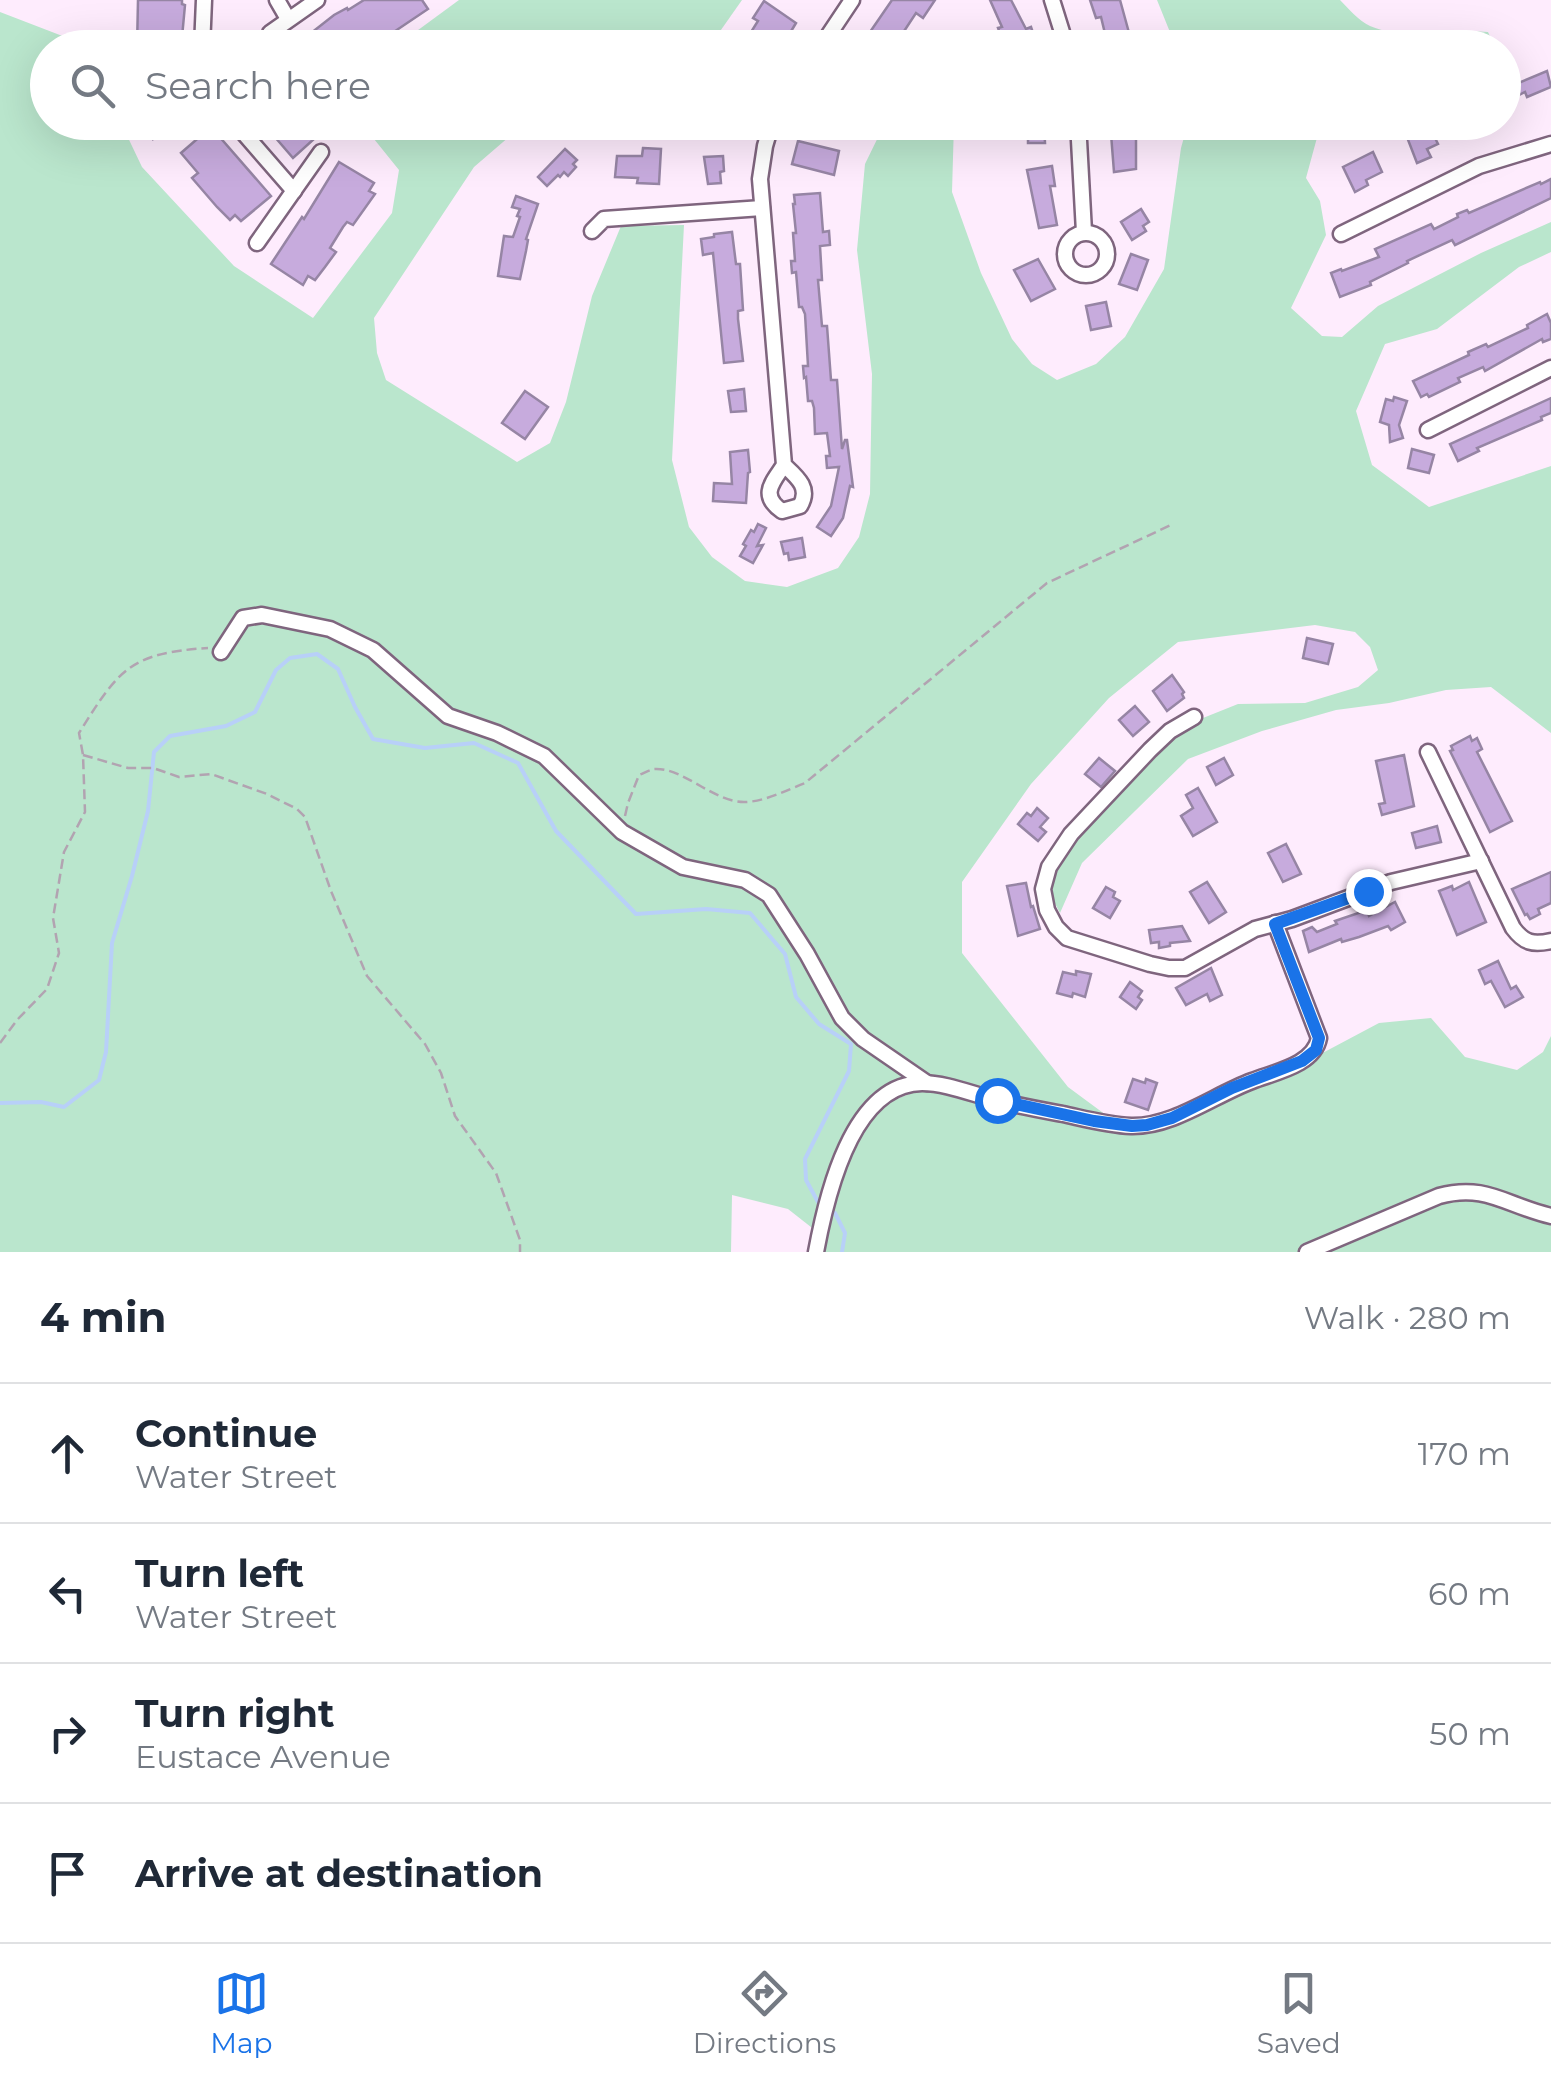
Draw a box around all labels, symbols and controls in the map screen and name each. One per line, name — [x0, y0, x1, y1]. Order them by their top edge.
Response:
search box — [30, 30, 1521, 140]
icon: search — [65, 58, 120, 113]
text: Search here — [145, 62, 371, 109]
route end — [1346, 869, 1392, 915]
route start — [975, 1078, 1021, 1124]
text: 4 min — [40, 1291, 167, 1343]
text: Walk · 280 m — [1304, 1298, 1511, 1337]
text: Continue — [135, 1410, 317, 1457]
icon: ahead — [40, 1426, 95, 1481]
text: 170 m — [1418, 1434, 1511, 1473]
text: Water Street — [135, 1457, 337, 1496]
text: Turn left — [135, 1550, 304, 1597]
icon: left — [40, 1566, 95, 1621]
text: 60 m — [1428, 1574, 1511, 1613]
text: Water Street — [135, 1597, 337, 1636]
text: Turn right — [135, 1690, 334, 1737]
icon: right — [40, 1706, 95, 1761]
text: 50 m — [1429, 1714, 1511, 1753]
text: Eustace Avenue — [135, 1737, 391, 1776]
icon: arrive — [40, 1846, 95, 1901]
text: Arrive at destination — [135, 1850, 543, 1897]
tab: Map — [210, 1966, 272, 2060]
tab: Directions — [693, 1966, 836, 2060]
tab: Saved — [1257, 1966, 1341, 2060]

